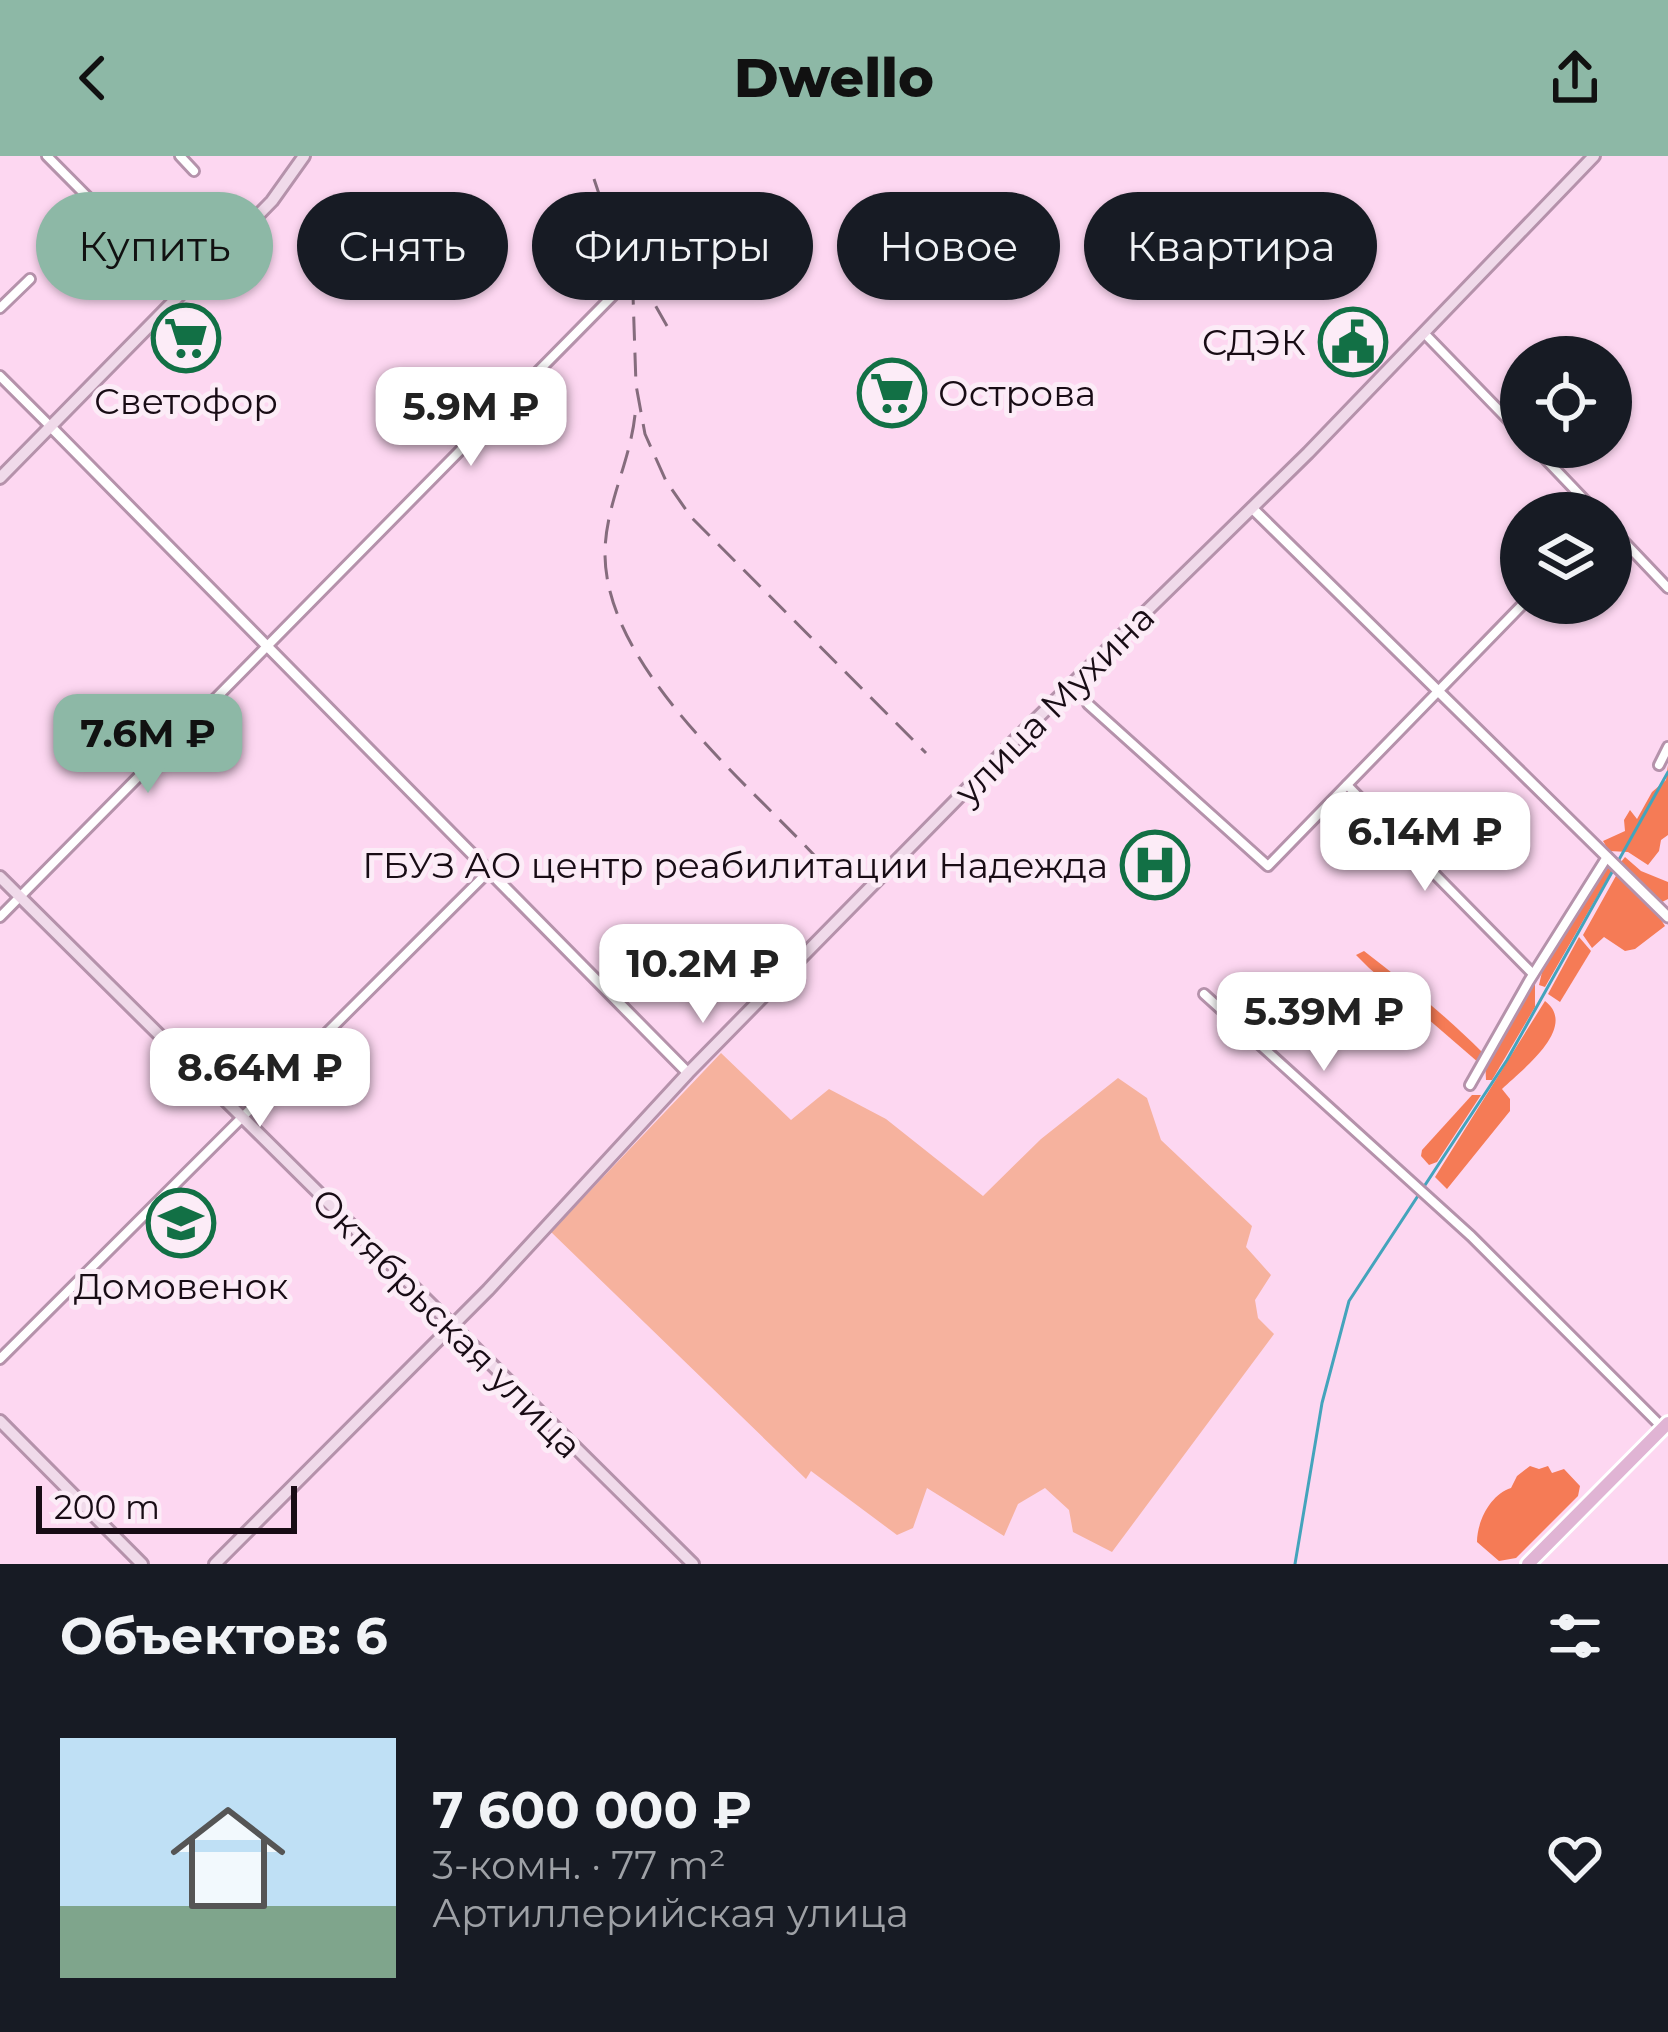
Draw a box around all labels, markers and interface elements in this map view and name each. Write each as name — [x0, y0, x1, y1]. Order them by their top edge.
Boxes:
icon: back — [60, 45, 126, 111]
text: Dwello — [734, 45, 934, 111]
icon: share — [1542, 45, 1608, 111]
chip: Купить — [36, 192, 273, 300]
chip: Снять — [297, 192, 508, 300]
chip: Фильтры — [532, 192, 813, 300]
chip: Новое — [837, 192, 1060, 300]
chip: Квартира — [1084, 192, 1377, 300]
supermarket icon: Светофор — [151, 303, 221, 373]
public building icon: СДЭК — [1318, 307, 1388, 377]
place label: СДЭК — [1202, 320, 1306, 364]
map controls — [1500, 336, 1632, 624]
button: locate — [1500, 336, 1632, 468]
supermarket icon: Острова — [857, 358, 927, 428]
pin: 5.9M ₽ — [373, 367, 569, 469]
place label: Острова — [938, 371, 1096, 415]
place label: Светофор — [94, 379, 278, 423]
text: 5.9M ₽ — [403, 382, 539, 430]
button: layers — [1500, 492, 1632, 624]
street label: улица Мухина — [944, 595, 1163, 814]
pin: 7.6M ₽ — [50, 694, 246, 796]
text: 7.6M ₽ — [80, 709, 216, 757]
pin: 6.14M ₽ — [1314, 792, 1536, 894]
text: 6.14M ₽ — [1347, 807, 1503, 855]
hospital icon: ГБУЗ АО центр реабилитации Надежда — [1120, 830, 1190, 900]
place label: ГБУЗ АО центр реабилитации Надежда — [362, 843, 1108, 887]
pin: 10.2M ₽ — [592, 924, 814, 1026]
text: 10.2M ₽ — [626, 939, 780, 987]
pin: 5.39M ₽ — [1213, 972, 1435, 1074]
text: 5.39M ₽ — [1244, 987, 1404, 1035]
pin: 8.64M ₽ — [149, 1028, 371, 1130]
text: 8.64M ₽ — [177, 1043, 343, 1091]
street label: Октябрьская улица — [303, 1179, 591, 1467]
school or university icon: Домовенок — [146, 1188, 216, 1258]
place label: Домовенок — [74, 1264, 288, 1308]
scale bar — [36, 1480, 297, 1533]
text: 200 m — [54, 1487, 160, 1527]
icon: filters — [1542, 1603, 1608, 1669]
text: Объектов: 6 — [60, 1605, 388, 1667]
text: 7 600 000 ₽ — [432, 1779, 752, 1841]
icon: home — [156, 1786, 300, 1930]
icon: heart — [1542, 1825, 1608, 1891]
text: 3-комн. · 77 m² — [432, 1841, 726, 1889]
text: Артиллерийская улица — [432, 1889, 909, 1937]

